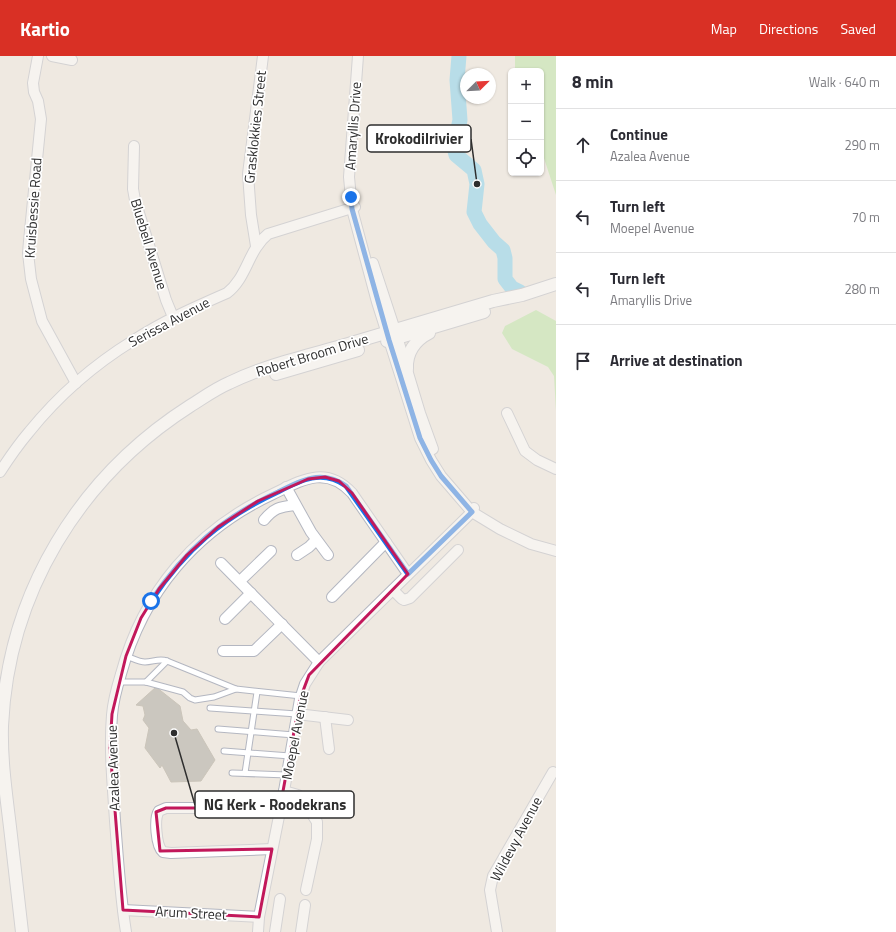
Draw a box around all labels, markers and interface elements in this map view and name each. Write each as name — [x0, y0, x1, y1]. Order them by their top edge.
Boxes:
text: Kartio — [20, 14, 70, 43]
text: Map — [711, 18, 737, 39]
text: Directions — [759, 18, 818, 39]
text: Saved — [840, 18, 876, 39]
north arrow — [460, 68, 496, 104]
map controls — [508, 68, 544, 176]
button: + — [508, 68, 544, 104]
street label: Grasklokkies Street — [238, 69, 271, 185]
text: 8 min — [572, 69, 613, 95]
text: Walk · 640 m — [809, 72, 880, 92]
street label: Amaryllis Drive — [339, 81, 366, 171]
button: − — [508, 104, 544, 140]
text: Continue — [610, 123, 668, 146]
callout: Krokodilrivier — [367, 125, 471, 152]
text: Krokodilrivier — [375, 127, 463, 150]
icon: ahead — [572, 134, 594, 156]
text: 290 m — [844, 135, 880, 155]
button: locate — [508, 140, 544, 176]
text: Azalea Avenue — [610, 146, 690, 166]
street label: Kruisbessie Road — [19, 157, 46, 259]
route end — [342, 188, 360, 206]
text: Turn left — [610, 195, 665, 218]
street label: Bluebell Avenue — [126, 196, 173, 292]
icon: left — [572, 206, 594, 228]
text: 70 m — [852, 207, 880, 227]
text: Moepel Avenue — [610, 218, 694, 238]
text: Turn left — [610, 267, 665, 290]
icon: left — [572, 278, 594, 300]
text: 280 m — [844, 279, 880, 299]
text: Amaryllis Drive — [610, 290, 692, 310]
street label: Serissa Avenue — [124, 291, 213, 352]
street label: Robert Broom Drive — [253, 327, 371, 382]
text: Arrive at destination — [610, 349, 743, 372]
icon: arrive — [572, 350, 594, 372]
route start — [142, 592, 160, 610]
street label: Moepel Avenue — [276, 688, 313, 781]
street label: Azalea Avenue — [101, 725, 124, 811]
callout: NG Kerk - Roodekrans — [195, 791, 354, 818]
text: NG Kerk - Roodekrans — [204, 793, 346, 816]
street label: Wildevy Avenue — [484, 793, 547, 885]
street label: Arum Street — [155, 900, 227, 925]

